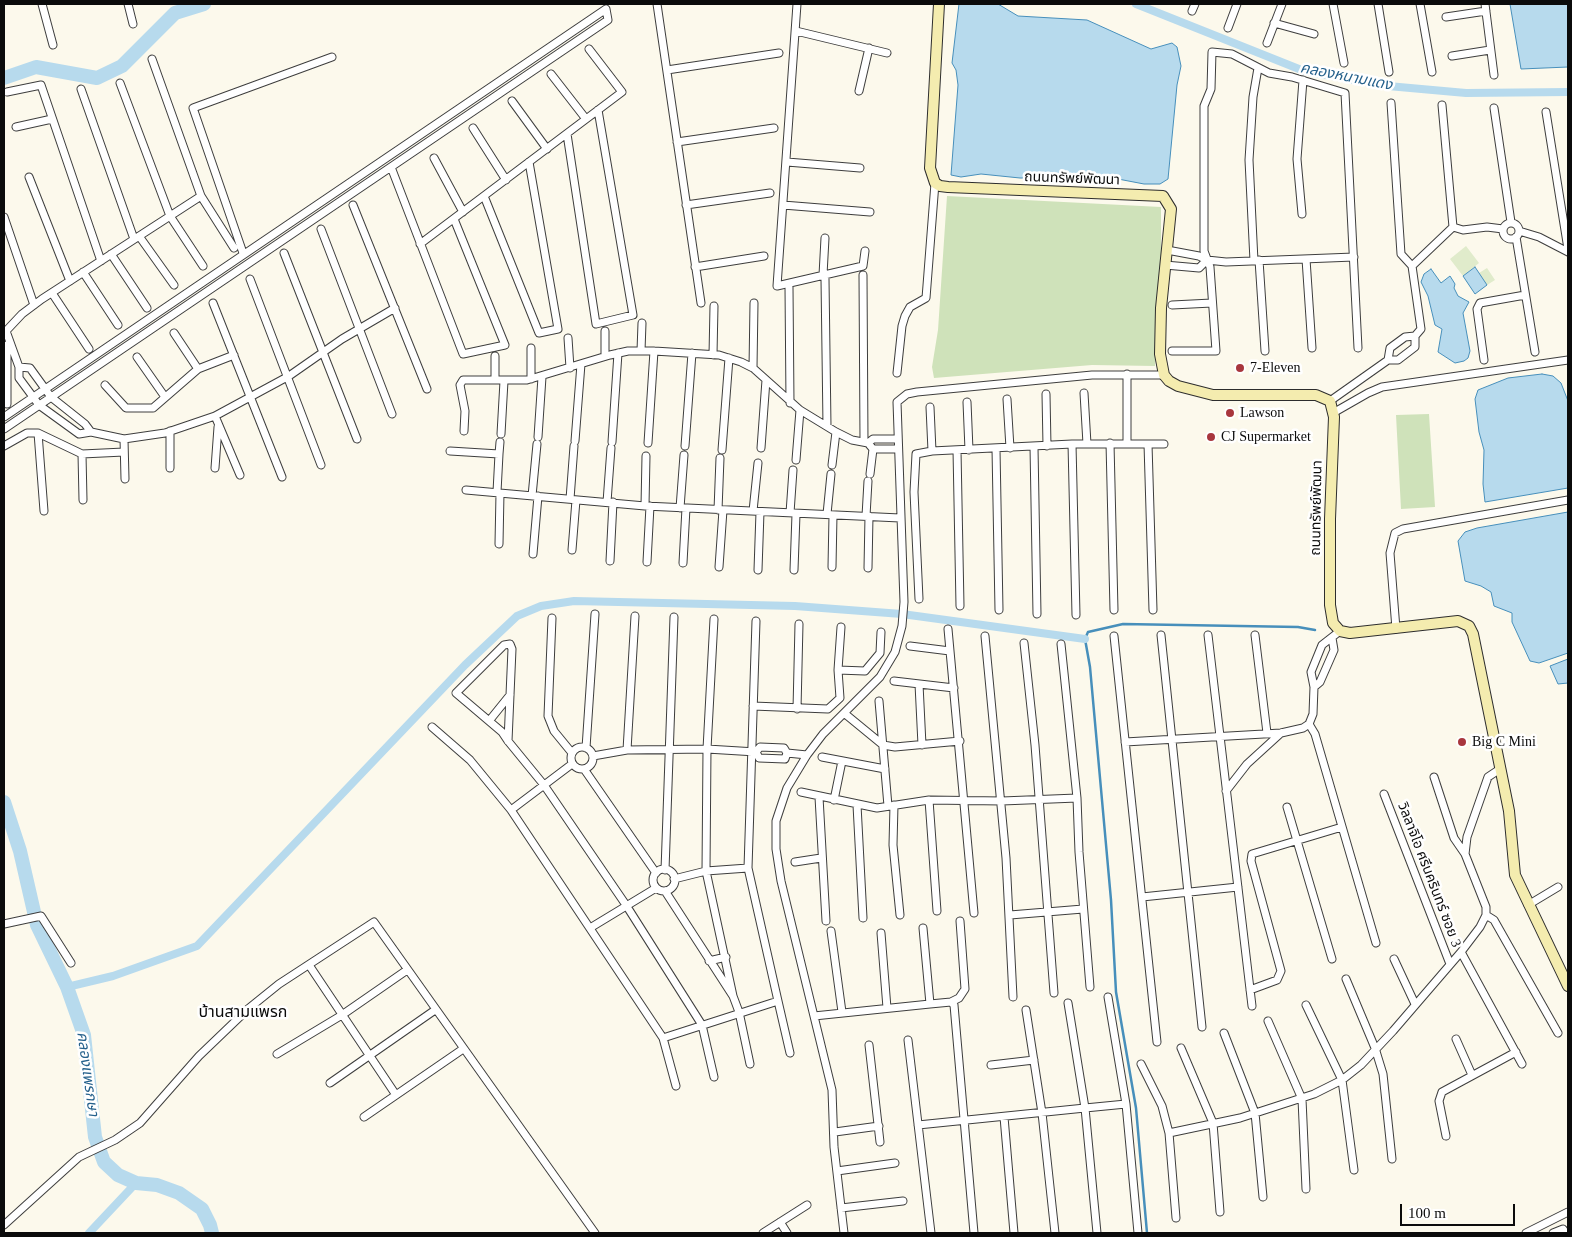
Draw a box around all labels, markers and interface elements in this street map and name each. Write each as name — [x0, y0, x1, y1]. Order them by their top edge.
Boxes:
water label: คลองหนามแดง — [1298, 59, 1394, 95]
street label: ถนนทรัพย์พัฒนา — [1024, 169, 1120, 189]
place label: 7-Eleven — [1250, 360, 1301, 376]
marker: 7-Eleven — [1234, 362, 1246, 374]
place label: Lawson — [1240, 405, 1284, 421]
marker: Lawson — [1224, 407, 1236, 419]
place label: CJ Supermarket — [1221, 429, 1311, 445]
marker: CJ Supermarket — [1205, 431, 1217, 443]
street label: ถนนทรัพย์พัฒนา — [1308, 460, 1326, 556]
place label: Big C Mini — [1472, 734, 1536, 750]
marker: Big C Mini — [1456, 736, 1468, 748]
street label: วิลลาจิโอ ศรีนครินทร์ ซอย 3 — [1394, 800, 1464, 950]
district label: บ้านสามแพรก — [199, 1003, 287, 1023]
water label: คลองแพรกษา — [72, 1031, 102, 1117]
scale bar — [1402, 1194, 1517, 1226]
text: 100 m — [1408, 1205, 1446, 1221]

